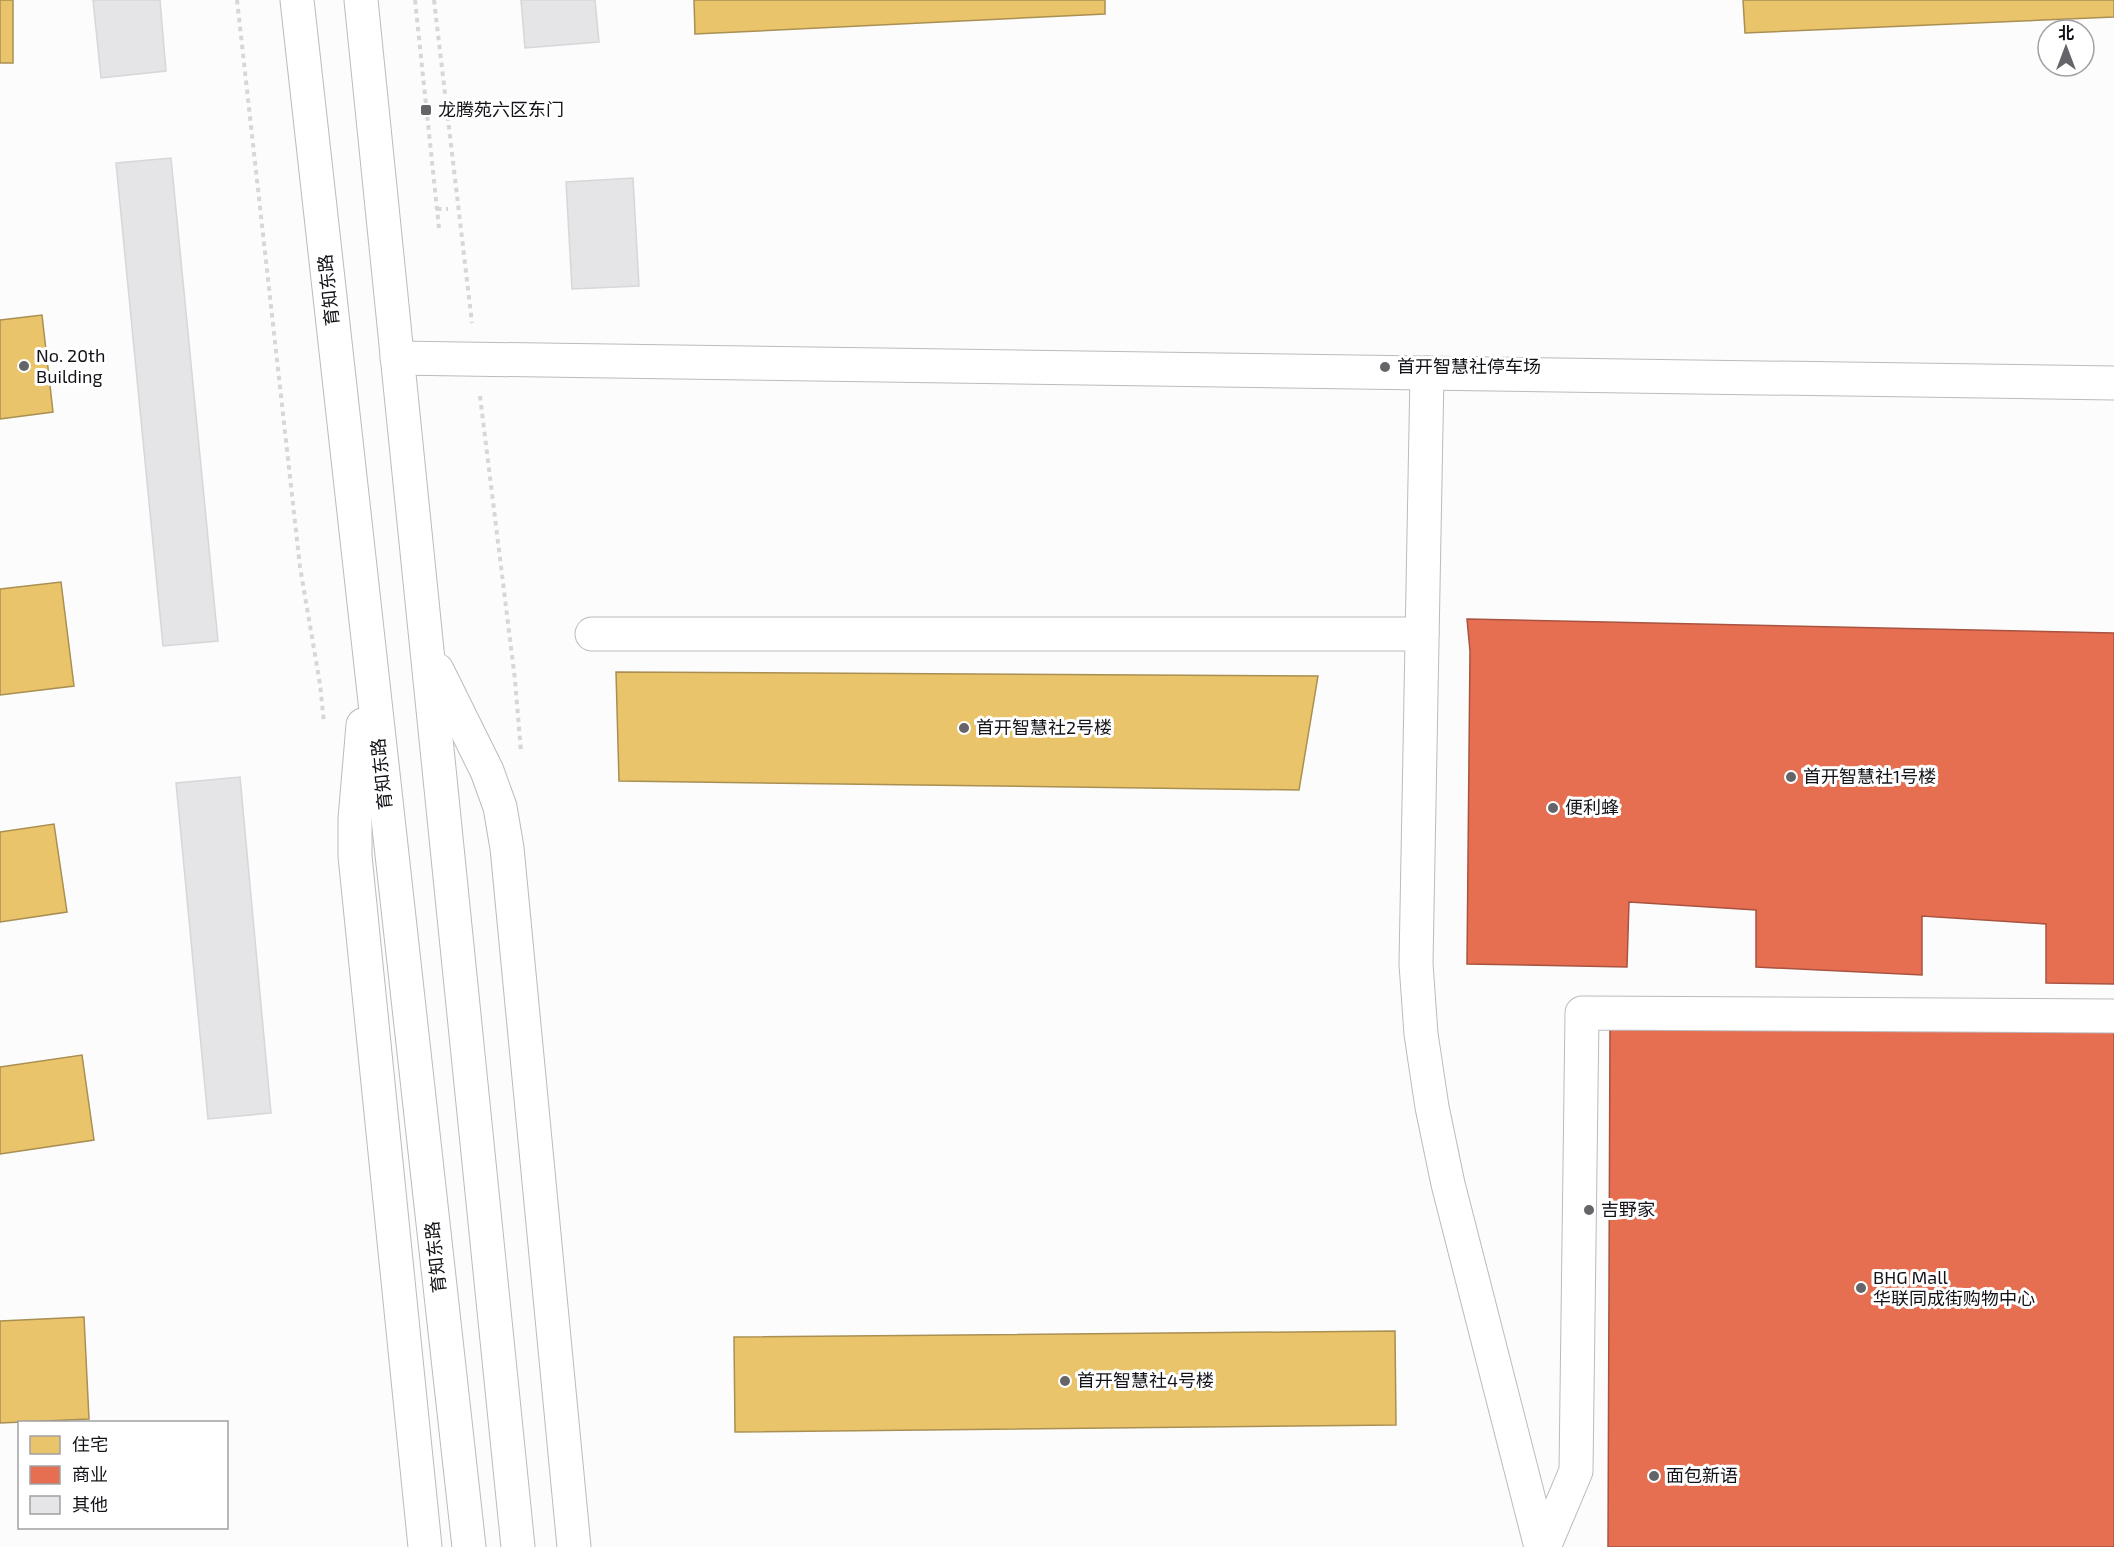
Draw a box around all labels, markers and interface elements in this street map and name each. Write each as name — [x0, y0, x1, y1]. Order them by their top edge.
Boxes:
north arrow — [2036, 18, 2096, 78]
text: 北 — [2058, 23, 2074, 42]
place label: 龙腾苑六区东门 — [438, 98, 564, 120]
marker: 龙腾苑六区东门 — [419, 103, 433, 117]
street label: 育知东路 — [313, 253, 343, 327]
place label: No. 20th Building — [36, 344, 105, 387]
place label: 首开智慧社停车场 — [1397, 355, 1541, 377]
marker: No. 20th Building — [17, 359, 31, 373]
marker: 首开智慧社停车场 — [1378, 360, 1392, 374]
place label: 首开智慧社2号楼 — [976, 716, 1112, 738]
marker: 首开智慧社2号楼 — [957, 721, 971, 735]
street label: 育知东路 — [366, 737, 396, 811]
place label: 首开智慧社1号楼 — [1803, 765, 1936, 787]
marker: 首开智慧社1号楼 — [1784, 770, 1798, 784]
place label: 便利蜂 — [1565, 796, 1619, 818]
marker: 便利蜂 — [1546, 801, 1560, 815]
place label: 吉野家 — [1601, 1198, 1655, 1220]
marker: 吉野家 — [1582, 1203, 1596, 1217]
street label: 育知东路 — [420, 1220, 450, 1294]
place label: BHG Mall 华联同成街购物中心 — [1873, 1266, 2035, 1309]
marker: BHG Mall 华联同成街购物中心 — [1854, 1281, 1868, 1295]
place label: 首开智慧社4号楼 — [1077, 1369, 1214, 1391]
marker: 首开智慧社4号楼 — [1058, 1374, 1072, 1388]
legend — [18, 1421, 228, 1529]
text: 住宅 — [72, 1433, 108, 1455]
text: 商业 — [72, 1463, 108, 1485]
place label: 面包新语 — [1666, 1464, 1738, 1486]
marker: 面包新语 — [1647, 1469, 1661, 1483]
text: 其他 — [72, 1493, 108, 1515]

